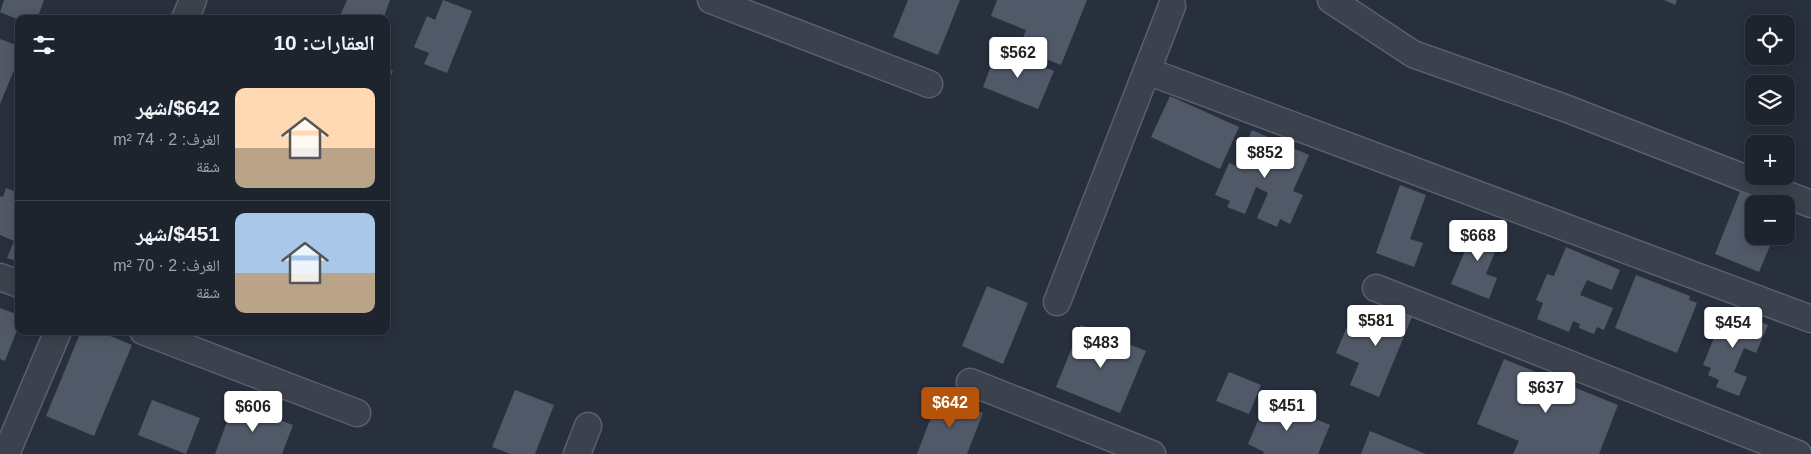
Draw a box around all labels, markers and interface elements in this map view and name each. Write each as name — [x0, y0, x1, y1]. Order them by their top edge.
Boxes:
map controls — [1745, 15, 1795, 245]
button: locate — [1745, 15, 1795, 65]
icon: filters — [30, 31, 58, 59]
text: العقارات: 10 — [273, 31, 375, 54]
pin: $562 — [988, 36, 1048, 79]
text: $562 — [1000, 44, 1036, 61]
button: layers — [1745, 75, 1795, 125]
text: $642/شهر — [136, 96, 220, 119]
icon: home — [275, 108, 335, 168]
text: الغرف: 2 · 74 m² — [113, 131, 220, 148]
button: + — [1745, 135, 1795, 185]
pin: $852 — [1235, 136, 1295, 179]
text: $852 — [1247, 144, 1283, 161]
text: شقة — [196, 158, 220, 175]
button: − — [1745, 195, 1795, 245]
pin: $668 — [1448, 220, 1508, 262]
text: $451/شهر — [136, 222, 220, 245]
text: $668 — [1460, 227, 1496, 244]
icon: home — [275, 233, 335, 293]
text: الغرف: 2 · 70 m² — [113, 257, 220, 274]
text: شقة — [196, 284, 220, 301]
pin: $581 — [1346, 304, 1406, 347]
pin: $454 — [1703, 306, 1763, 349]
text: $581 — [1358, 312, 1394, 329]
text: $454 — [1715, 314, 1751, 331]
pin: $483 — [1071, 326, 1131, 369]
text: $483 — [1083, 334, 1119, 351]
pin: $637 — [1516, 372, 1576, 414]
text: $637 — [1528, 379, 1564, 396]
pin: $642 — [920, 386, 980, 429]
pin: $606 — [223, 390, 283, 433]
pin: $451 — [1257, 390, 1317, 432]
text: $642 — [932, 394, 968, 411]
text: $451 — [1269, 397, 1305, 414]
text: $606 — [235, 398, 271, 415]

